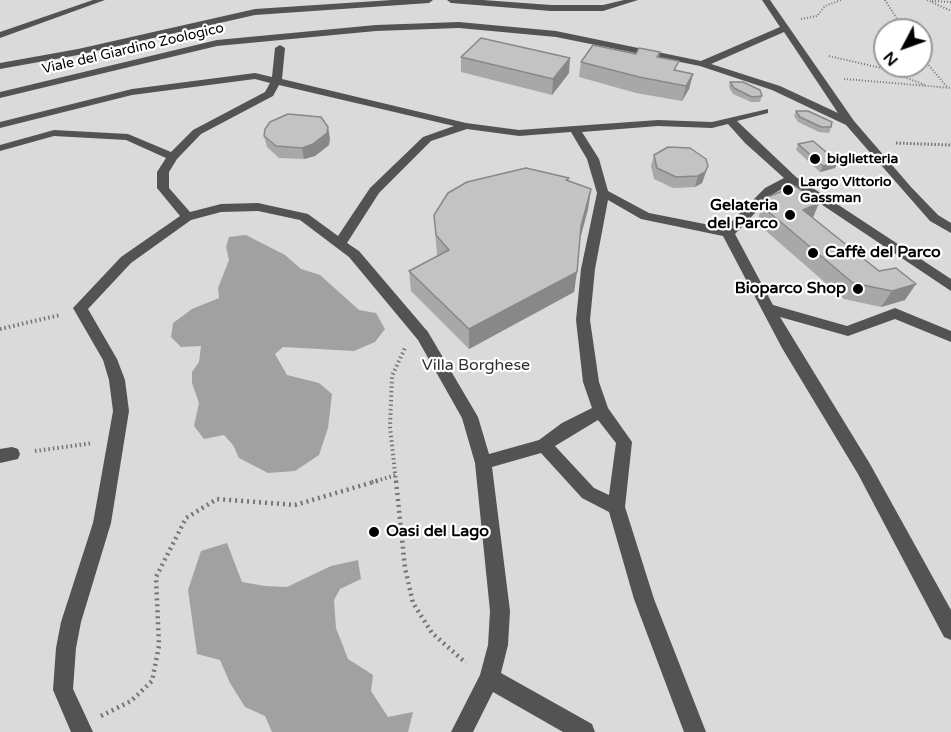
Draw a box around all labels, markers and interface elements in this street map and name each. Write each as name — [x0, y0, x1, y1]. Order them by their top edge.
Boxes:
north arrow — [873, 18, 933, 78]
street label: Viale del Giardino Zoologico — [40, 20, 226, 78]
text: N — [879, 47, 903, 70]
place label: biglietteria — [827, 151, 898, 167]
marker: biglietteria — [808, 152, 822, 166]
place label: Largo Vittorio Gassman — [800, 174, 892, 206]
marker: Largo Vittorio Gassman — [781, 183, 795, 197]
place label: Gelateria del Parco — [707, 196, 778, 234]
marker: Gelateria del Parco — [783, 208, 797, 222]
place label: Caffè del Parco — [825, 243, 941, 263]
marker: Caffè del Parco — [806, 246, 820, 260]
place label: Bioparco Shop — [735, 279, 846, 299]
marker: Bioparco Shop — [851, 282, 865, 296]
park label: Villa Borghese — [422, 356, 530, 376]
place label: Oasi del Lago — [386, 522, 489, 542]
marker: Oasi del Lago — [367, 525, 381, 539]

